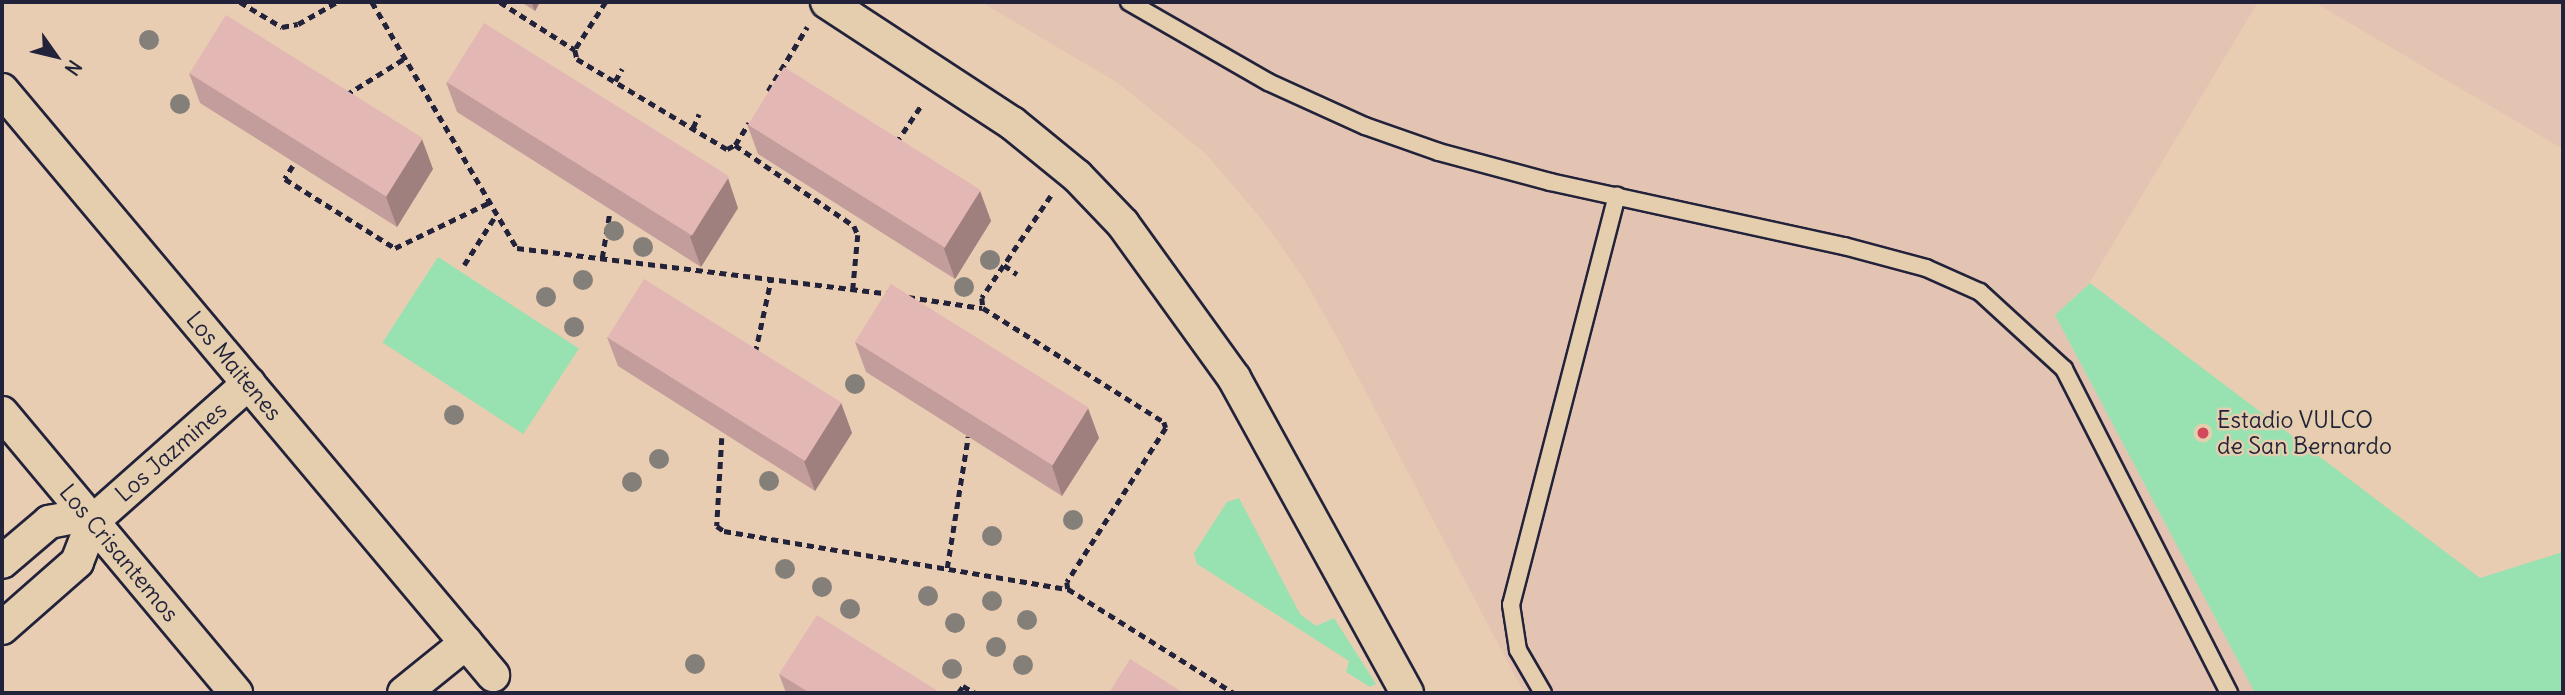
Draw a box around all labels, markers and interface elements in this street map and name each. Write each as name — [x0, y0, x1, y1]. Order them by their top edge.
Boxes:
north arrow — [21, 21, 91, 91]
text: N — [60, 56, 87, 80]
street label: Los Maitenes — [180, 306, 288, 426]
street label: Los Jazmines — [110, 396, 232, 508]
place label: Estadio VULCO de San Bernardo — [2217, 406, 2392, 460]
marker: Estadio VULCO de San Bernardo — [2195, 425, 2211, 441]
street label: Los Crisantemos — [54, 479, 184, 627]

